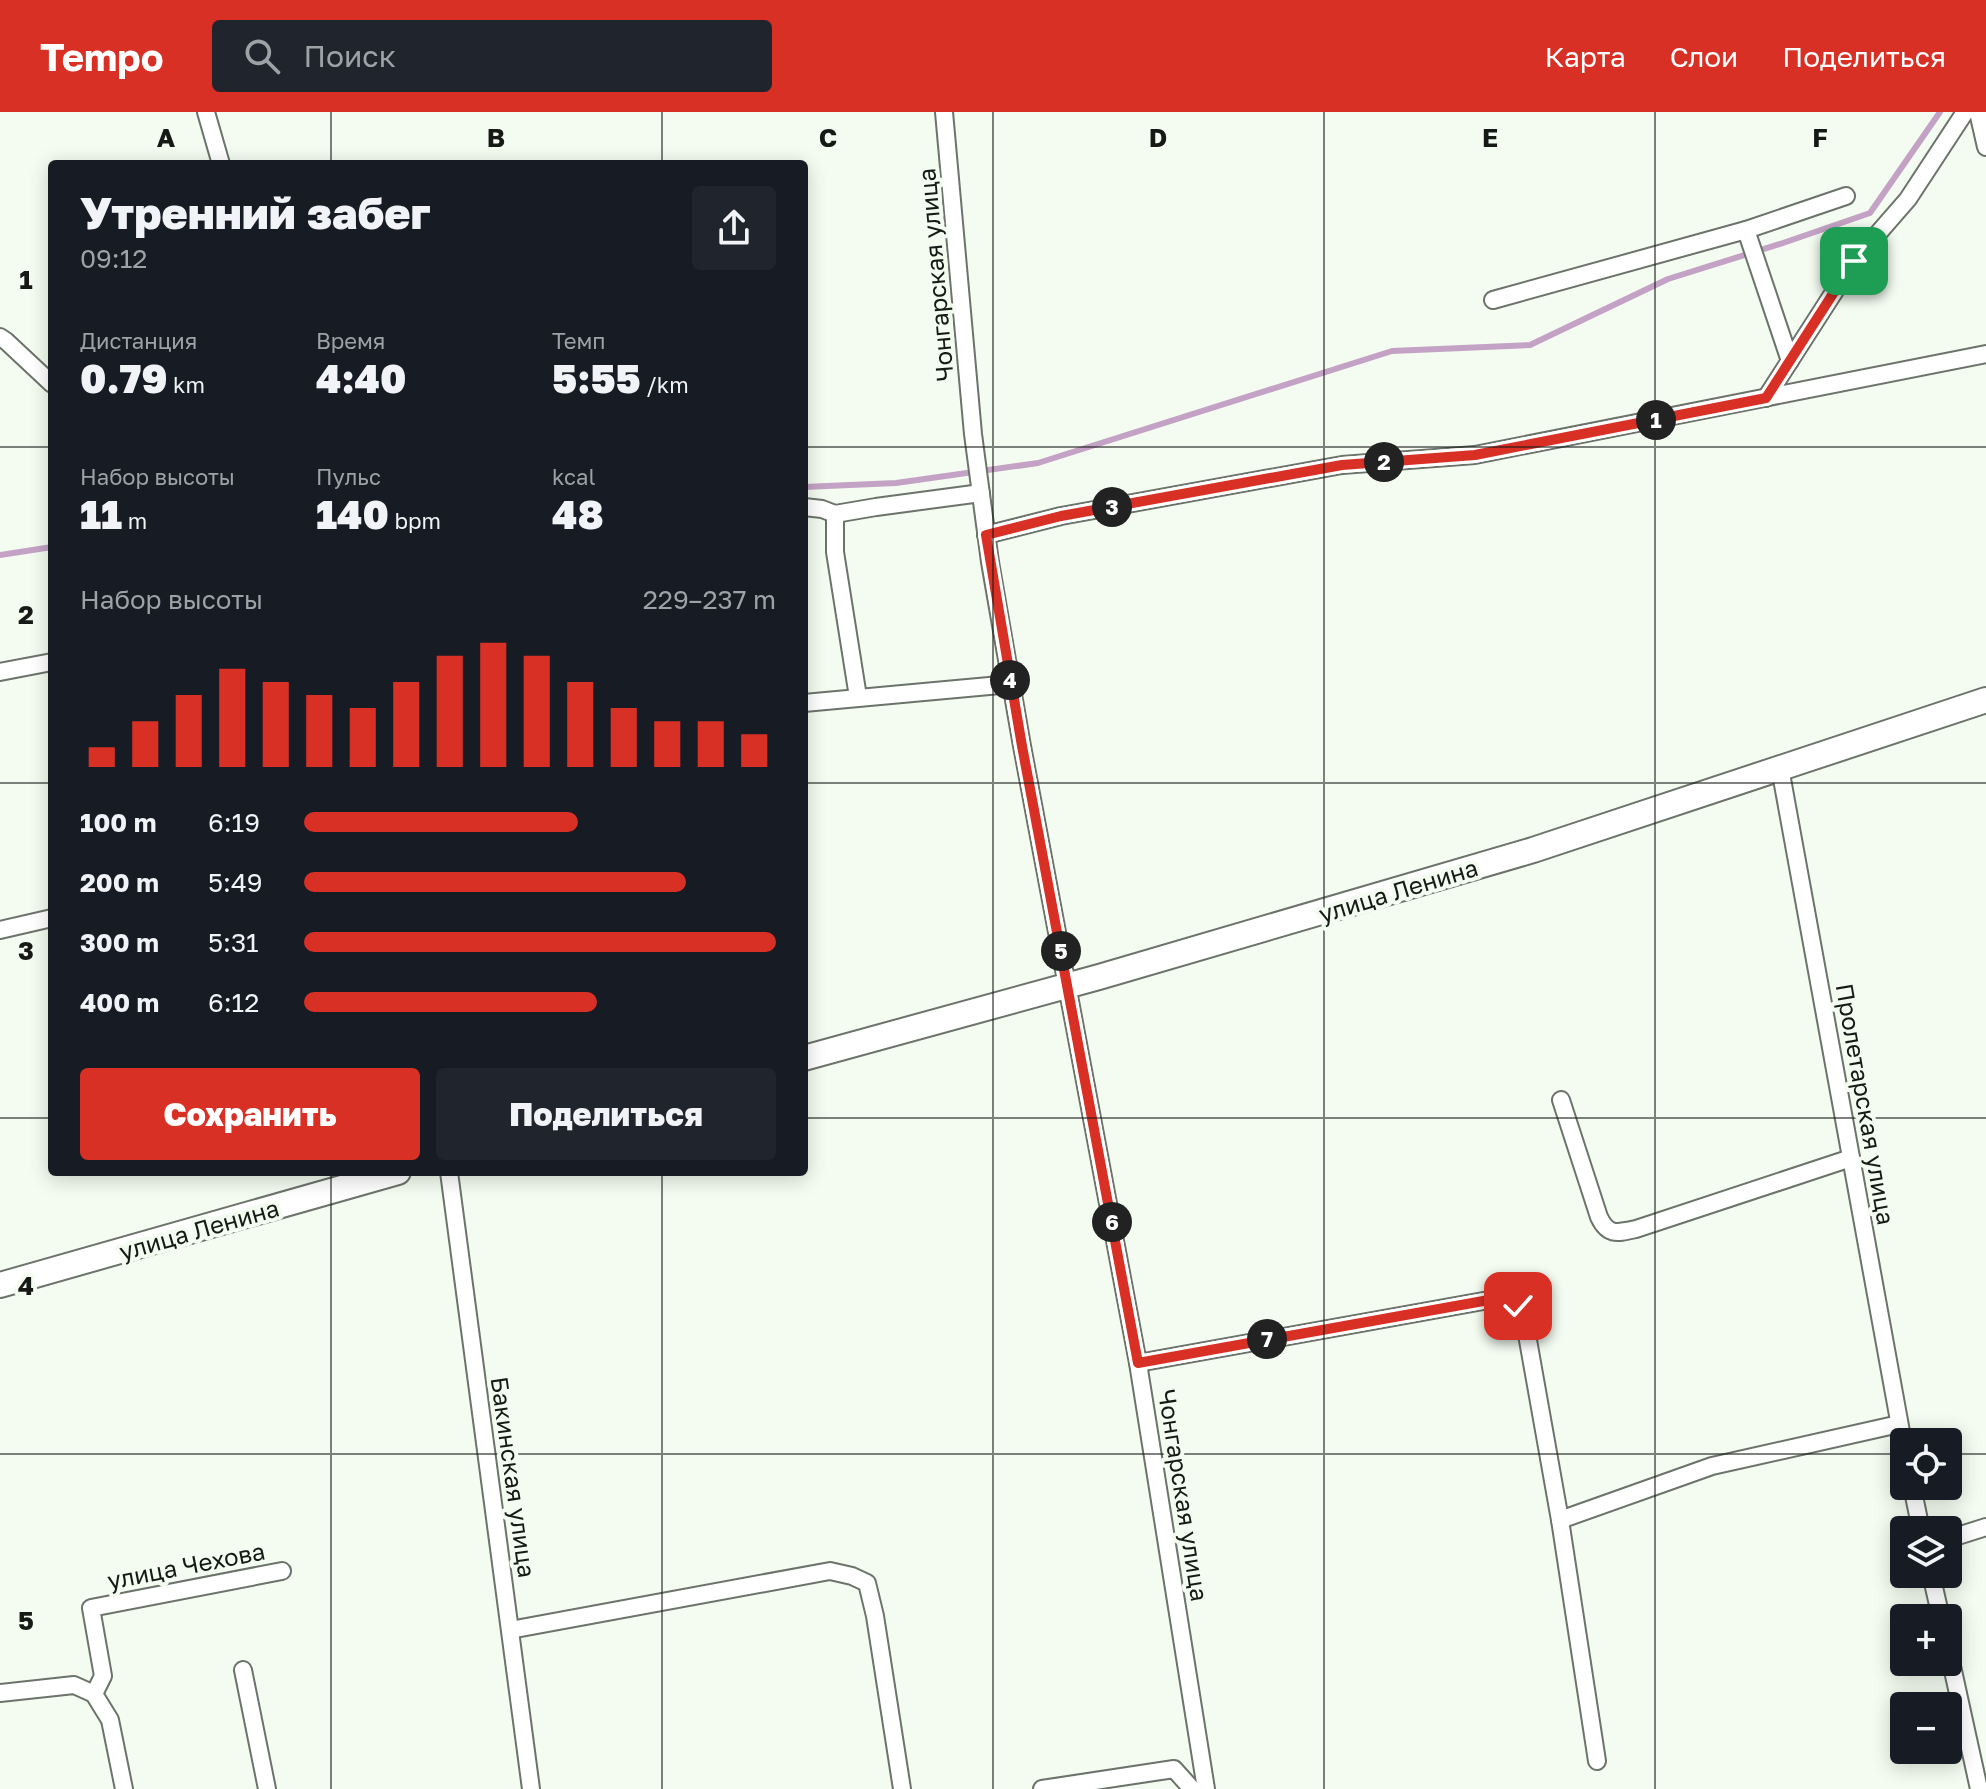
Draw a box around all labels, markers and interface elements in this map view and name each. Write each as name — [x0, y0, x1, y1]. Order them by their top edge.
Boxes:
search box — [212, 20, 772, 92]
text: Tempo — [40, 34, 164, 79]
icon: search — [240, 34, 284, 78]
text: Поиск — [304, 38, 396, 74]
text: Карта — [1545, 40, 1626, 73]
text: Слои — [1670, 40, 1738, 73]
text: Поделиться — [1782, 40, 1946, 73]
text: A — [157, 122, 176, 153]
text: B — [487, 122, 505, 153]
text: C — [819, 122, 837, 153]
text: D — [1149, 122, 1167, 153]
text: E — [1482, 122, 1498, 153]
text: F — [1812, 122, 1828, 153]
street label: Чонгарская улица — [911, 167, 959, 383]
text: Утренний забег — [80, 186, 431, 239]
button: share — [692, 186, 776, 270]
pin — [1820, 227, 1888, 295]
icon: arrive — [1832, 239, 1876, 283]
text: 09:12 — [80, 243, 147, 274]
text: 1 — [19, 264, 33, 295]
text: Дистанция — [80, 327, 197, 354]
text: Время — [316, 327, 385, 354]
text: Темп — [552, 327, 605, 354]
text: 0.79 — [80, 354, 167, 402]
text: 4:40 — [316, 354, 406, 402]
text: 5:55 — [552, 354, 641, 402]
text: km — [167, 371, 205, 398]
text: /km — [641, 371, 689, 398]
pin: 1 — [1636, 400, 1676, 440]
text: 1 — [1650, 406, 1662, 433]
pin: 2 — [1364, 442, 1404, 482]
text: 2 — [1377, 448, 1391, 475]
text: Набор высоты — [80, 463, 235, 490]
text: Пульс — [316, 463, 381, 490]
text: kcal — [552, 463, 595, 490]
pin: 3 — [1092, 487, 1132, 527]
text: 11 — [80, 490, 122, 538]
text: 140 — [316, 490, 389, 538]
text: 48 — [552, 490, 604, 538]
text: 3 — [1105, 493, 1119, 520]
text: m — [122, 507, 147, 534]
text: bpm — [389, 507, 441, 534]
text: Набор высоты — [80, 584, 263, 615]
text: 229–237 m — [643, 584, 776, 615]
text: 2 — [18, 599, 34, 630]
pin: 4 — [990, 660, 1030, 700]
text: 4 — [1003, 666, 1017, 693]
text: 100 m — [80, 807, 156, 838]
text: 6:19 — [208, 807, 260, 838]
street label: улица Ленина — [1315, 852, 1481, 928]
text: 200 m — [80, 867, 159, 898]
text: 5:49 — [208, 867, 262, 898]
text: 300 m — [80, 927, 159, 958]
text: 5:31 — [208, 927, 259, 958]
pin: 5 — [1041, 931, 1081, 971]
text: 3 — [18, 935, 34, 966]
text: 5 — [1054, 937, 1068, 964]
street label: Пролетарская улица — [1830, 981, 1902, 1227]
text: 400 m — [80, 987, 159, 1018]
text: 6:12 — [208, 987, 259, 1018]
button: Сохранить — [80, 1068, 420, 1160]
button: Поделиться — [436, 1068, 776, 1160]
street label: улица Ленина — [116, 1192, 282, 1266]
pin: 6 — [1092, 1202, 1132, 1242]
text: 6 — [1105, 1208, 1119, 1235]
text: 4 — [18, 1270, 34, 1301]
pin — [1484, 1272, 1552, 1340]
icon: check — [1496, 1284, 1540, 1328]
pin: 7 — [1247, 1319, 1287, 1359]
text: 7 — [1261, 1325, 1273, 1352]
street label: Бакинская улица — [486, 1375, 542, 1579]
street label: Чонгарская улица — [1153, 1387, 1215, 1603]
map controls — [1890, 1428, 1962, 1764]
button: locate — [1890, 1428, 1962, 1500]
button: layers — [1890, 1516, 1962, 1588]
street label: улица Чехова — [105, 1535, 267, 1595]
button: + — [1890, 1604, 1962, 1676]
text: 5 — [18, 1605, 34, 1636]
button: − — [1890, 1692, 1962, 1764]

